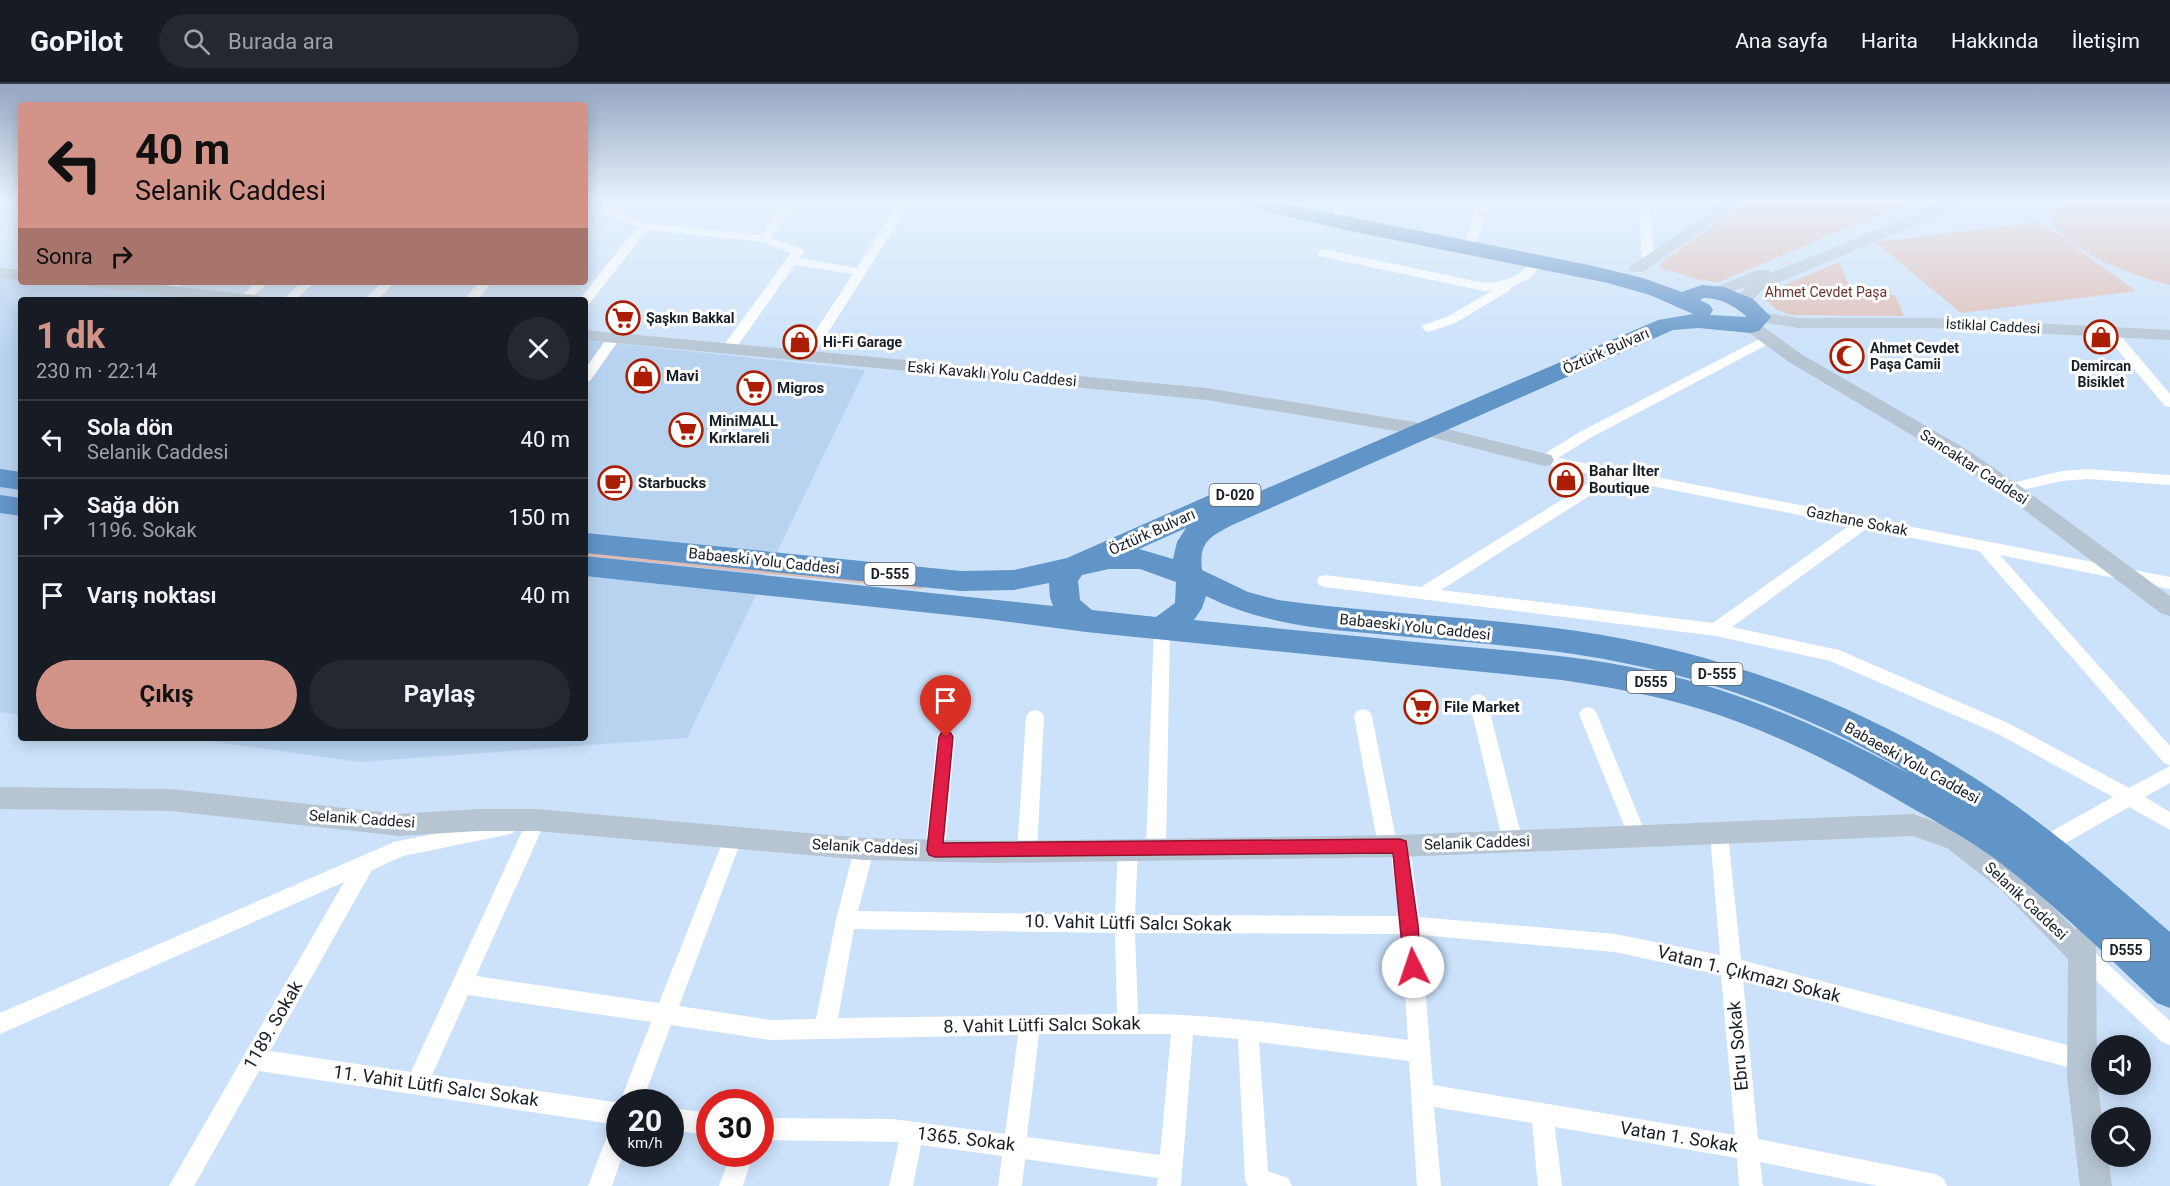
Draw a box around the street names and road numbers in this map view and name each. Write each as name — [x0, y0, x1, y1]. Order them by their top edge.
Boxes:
street label: İstiklal Caddesi — [1945, 316, 2041, 336]
street label: Öztürk Bulvarı — [1560, 324, 1652, 378]
street label: Eski Kavaklı Yolu Caddesi — [907, 358, 1077, 390]
street label: Sancaktar Caddesi — [1917, 425, 2031, 509]
road number: D-020 — [1210, 484, 1260, 506]
street label: Gazhane Sokak — [1805, 502, 1910, 540]
street label: Öztürk Bulvarı — [1106, 505, 1198, 559]
street label: Babaeski Yolu Caddesi — [688, 544, 840, 578]
road number: D-555 — [864, 563, 916, 585]
street label: Babaeski Yolu Caddesi — [1339, 610, 1491, 644]
road number: D-555 — [1692, 663, 1742, 685]
road number: D555 — [1627, 671, 1675, 693]
street label: Babaeski Yolu Caddesi — [1841, 718, 1983, 808]
street label: Selanik Caddesi — [308, 806, 416, 832]
street label: Selanik Caddesi — [1424, 832, 1530, 854]
street label: Selanik Caddesi — [812, 835, 918, 859]
street label: Selanik Caddesi — [1981, 858, 2071, 944]
street label: 10. Vahit Lütfi Salcı Sokak — [1024, 910, 1233, 935]
road number: D555 — [2102, 939, 2150, 961]
street label: Vatan 1. Çıkmazı Sokak — [1655, 941, 1844, 1007]
street label: 1189. Sokak — [239, 976, 307, 1073]
street label: Ebru Sokak — [1723, 1000, 1752, 1092]
street label: 8. Vahit Lütfi Salcı Sokak — [943, 1012, 1142, 1037]
street label: 11. Vahit Lütfi Salcı Sokak — [332, 1061, 541, 1110]
street label: Vatan 1. Sokak — [1619, 1117, 1740, 1156]
street label: 1365. Sokak — [916, 1122, 1017, 1155]

